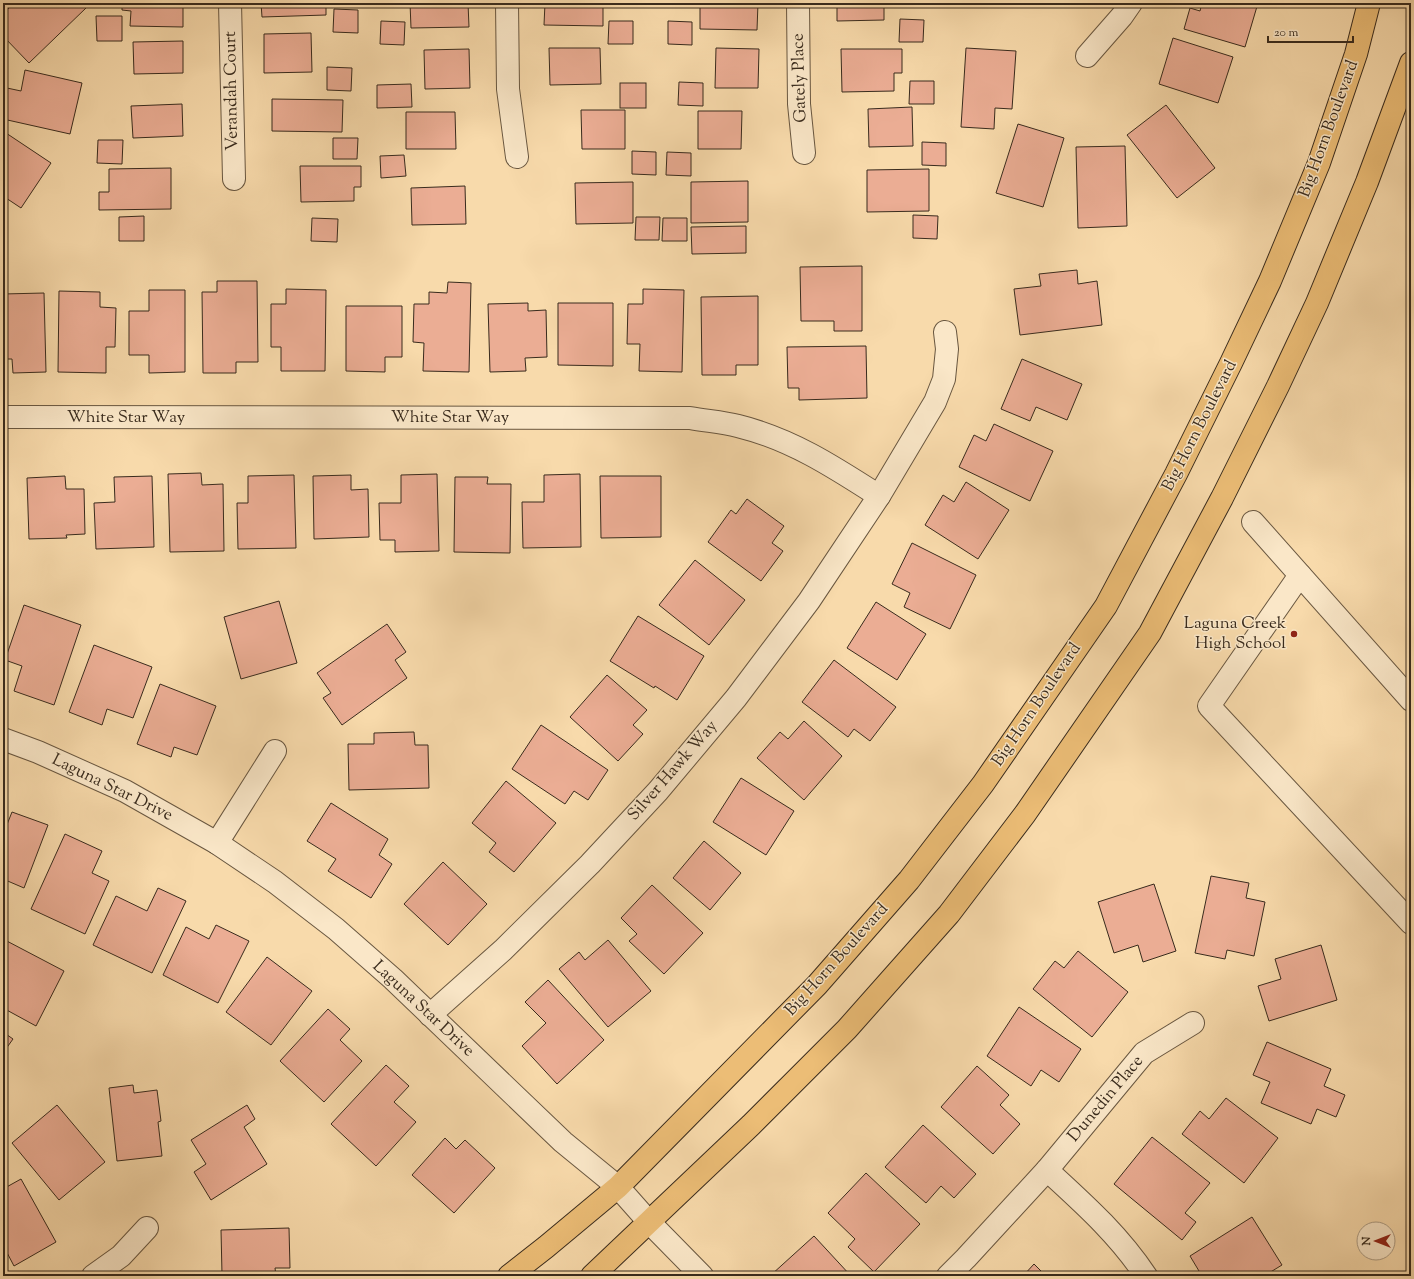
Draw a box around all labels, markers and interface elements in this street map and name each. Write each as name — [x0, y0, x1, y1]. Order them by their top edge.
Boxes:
scale bar — [1268, 18, 1353, 44]
text: 20 m — [1274, 24, 1299, 42]
street label: Verandah Court — [219, 31, 245, 151]
street label: Gately Place — [786, 33, 814, 123]
street label: Big Horn Boulevard — [1293, 57, 1365, 201]
street label: Big Horn Boulevard — [1156, 356, 1244, 496]
street label: White Star Way — [67, 406, 186, 430]
street label: White Star Way — [391, 406, 510, 430]
place label: Laguna Creek High School — [1184, 612, 1286, 656]
marker: Laguna Creek High School — [1289, 629, 1299, 639]
street label: Big Horn Boulevard — [987, 638, 1088, 772]
street label: Silver Hawk Way — [622, 715, 724, 827]
street label: Laguna Star Drive — [47, 748, 177, 828]
street label: Big Horn Boulevard — [780, 898, 895, 1022]
street label: Laguna Star Drive — [367, 955, 479, 1063]
street label: Dunedin Place — [1063, 1050, 1150, 1148]
north arrow — [1356, 1221, 1396, 1261]
text: N — [1359, 1236, 1375, 1246]

